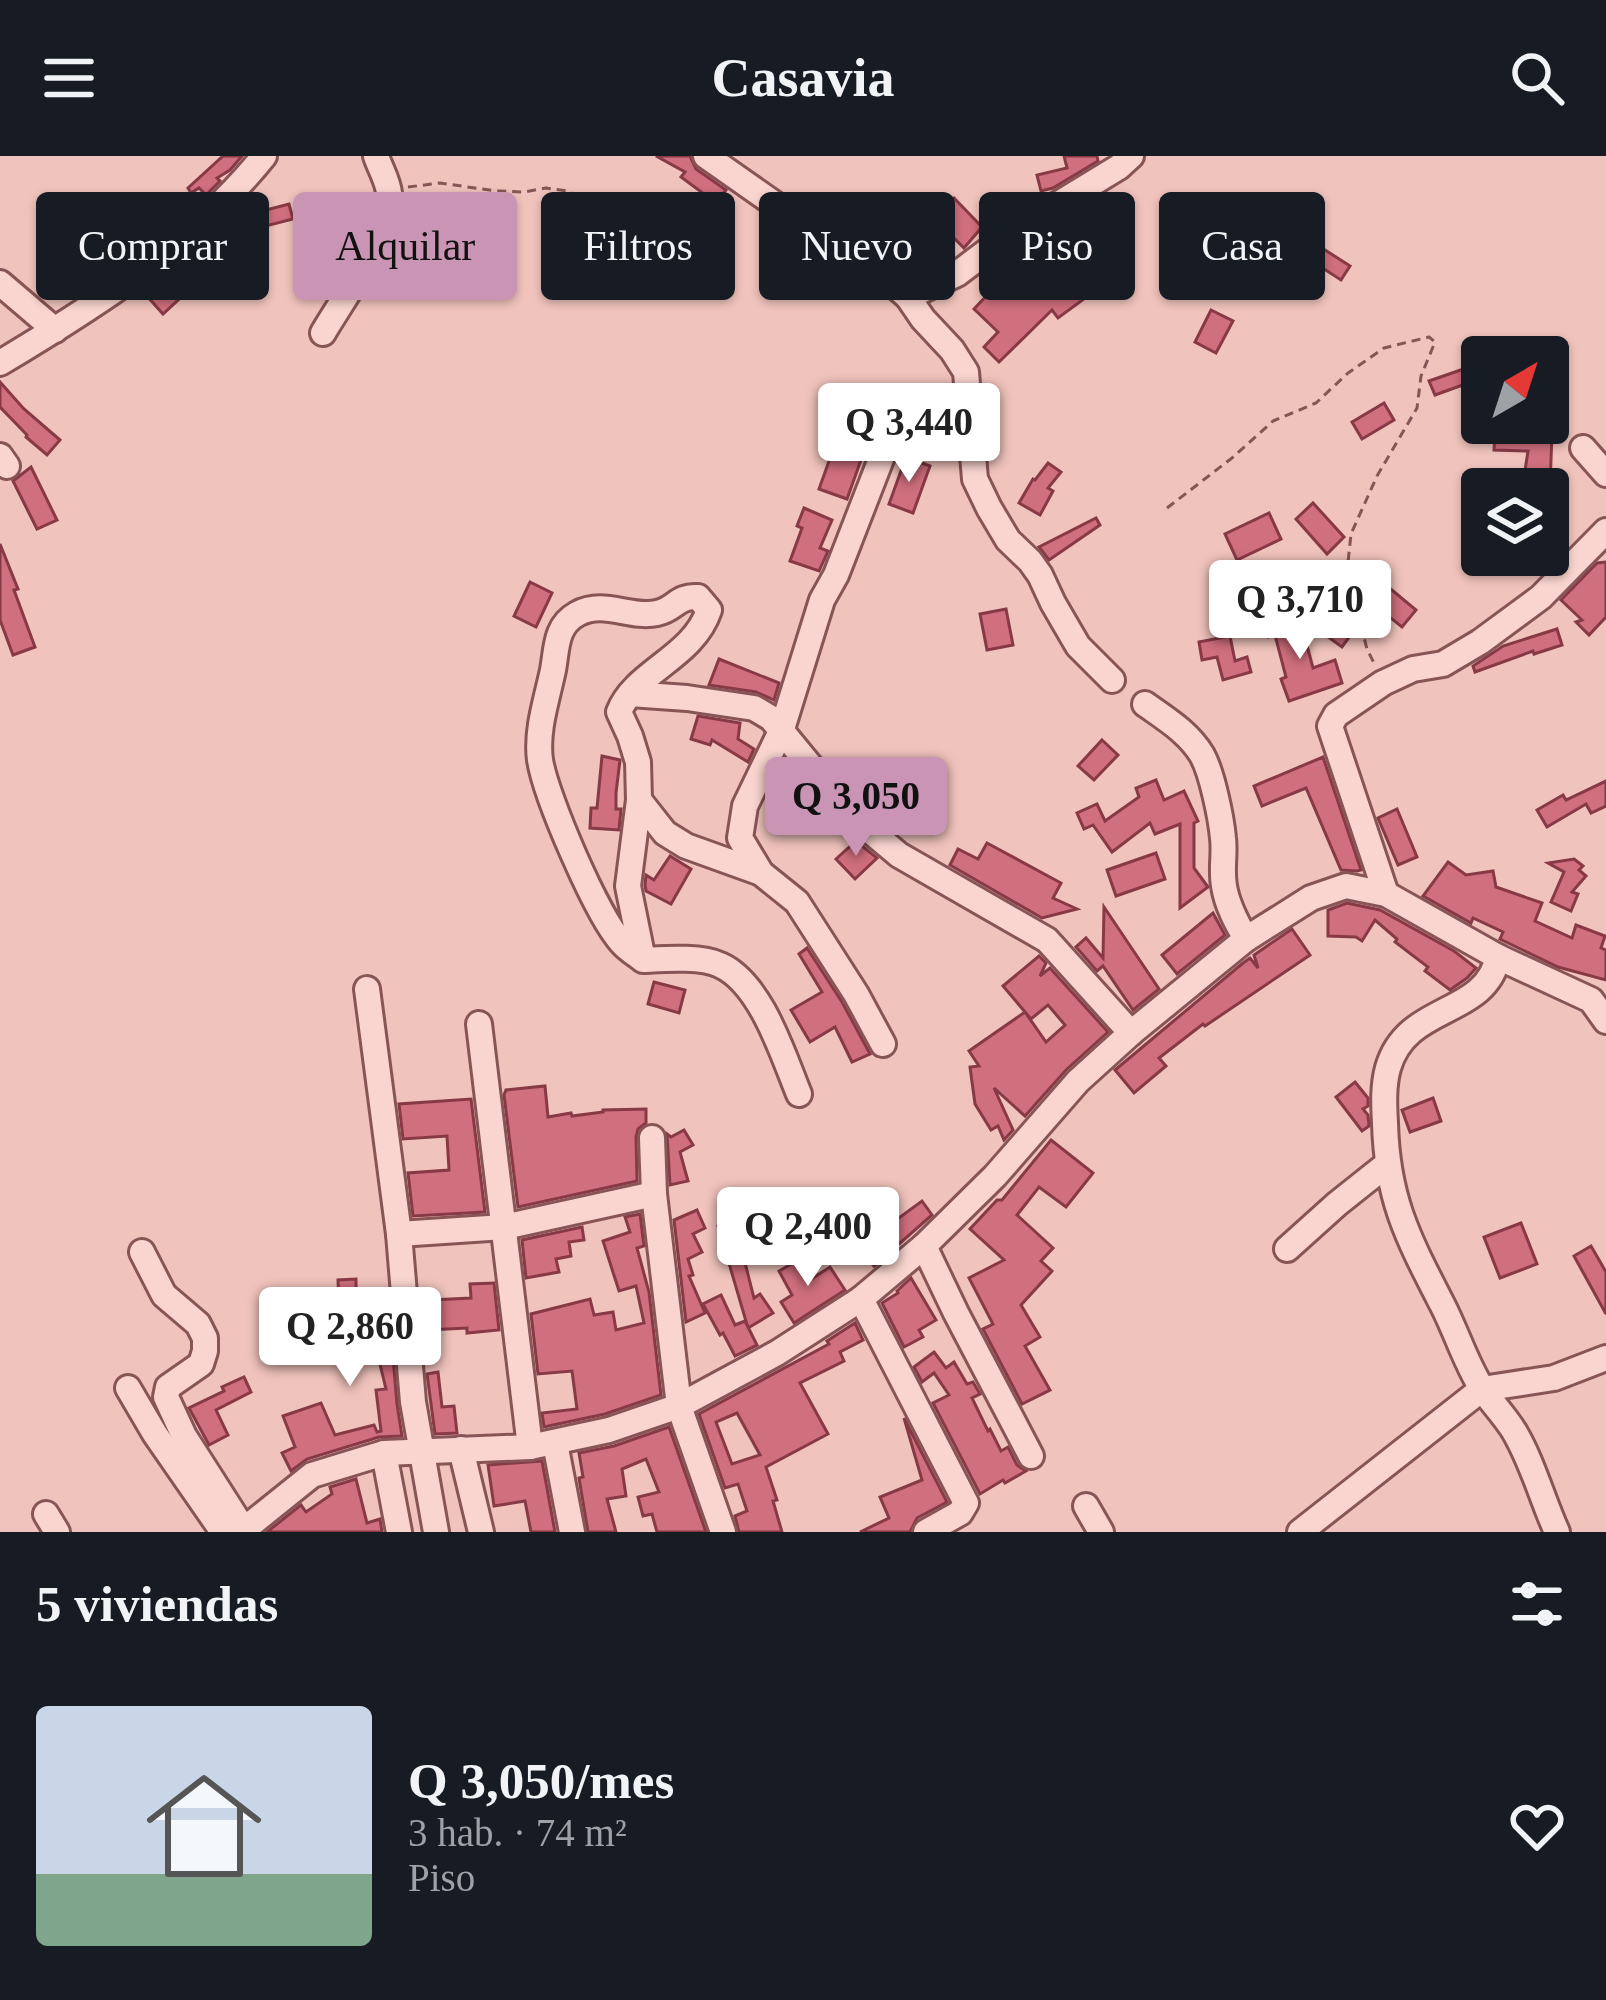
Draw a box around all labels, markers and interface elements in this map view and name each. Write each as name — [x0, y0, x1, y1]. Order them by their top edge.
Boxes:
icon: menu — [36, 45, 102, 111]
icon: search — [1504, 45, 1570, 111]
text: Casavia — [711, 48, 895, 108]
chip: Comprar — [36, 192, 269, 300]
chip: Alquilar — [293, 192, 517, 300]
chip: Filtros — [541, 192, 735, 300]
chip: Nuevo — [759, 192, 955, 300]
chip: Piso — [979, 192, 1135, 300]
chip: Casa — [1159, 192, 1325, 300]
north arrow — [1461, 336, 1569, 444]
map controls — [1461, 336, 1569, 576]
pin: Q 3,440 — [798, 383, 1020, 485]
text: Q 3,440 — [845, 400, 973, 443]
button: layers — [1461, 468, 1569, 576]
pin: Q 3,710 — [1189, 560, 1411, 662]
text: Q 3,710 — [1236, 577, 1364, 620]
pin: Q 3,050 — [745, 757, 967, 859]
text: Q 3,050 — [792, 774, 920, 817]
pin: Q 2,400 — [697, 1187, 919, 1289]
text: Q 2,400 — [744, 1204, 872, 1247]
pin: Q 2,860 — [239, 1287, 461, 1389]
text: Q 2,860 — [286, 1304, 414, 1347]
icon: filters — [1504, 1571, 1570, 1637]
text: 5 viviendas — [36, 1576, 278, 1632]
text: Q 3,050/mes — [408, 1753, 674, 1809]
icon: home — [132, 1754, 276, 1898]
icon: heart — [1504, 1793, 1570, 1859]
text: 3 hab. · 74 m² — [408, 1811, 627, 1854]
text: Piso — [408, 1856, 475, 1899]

